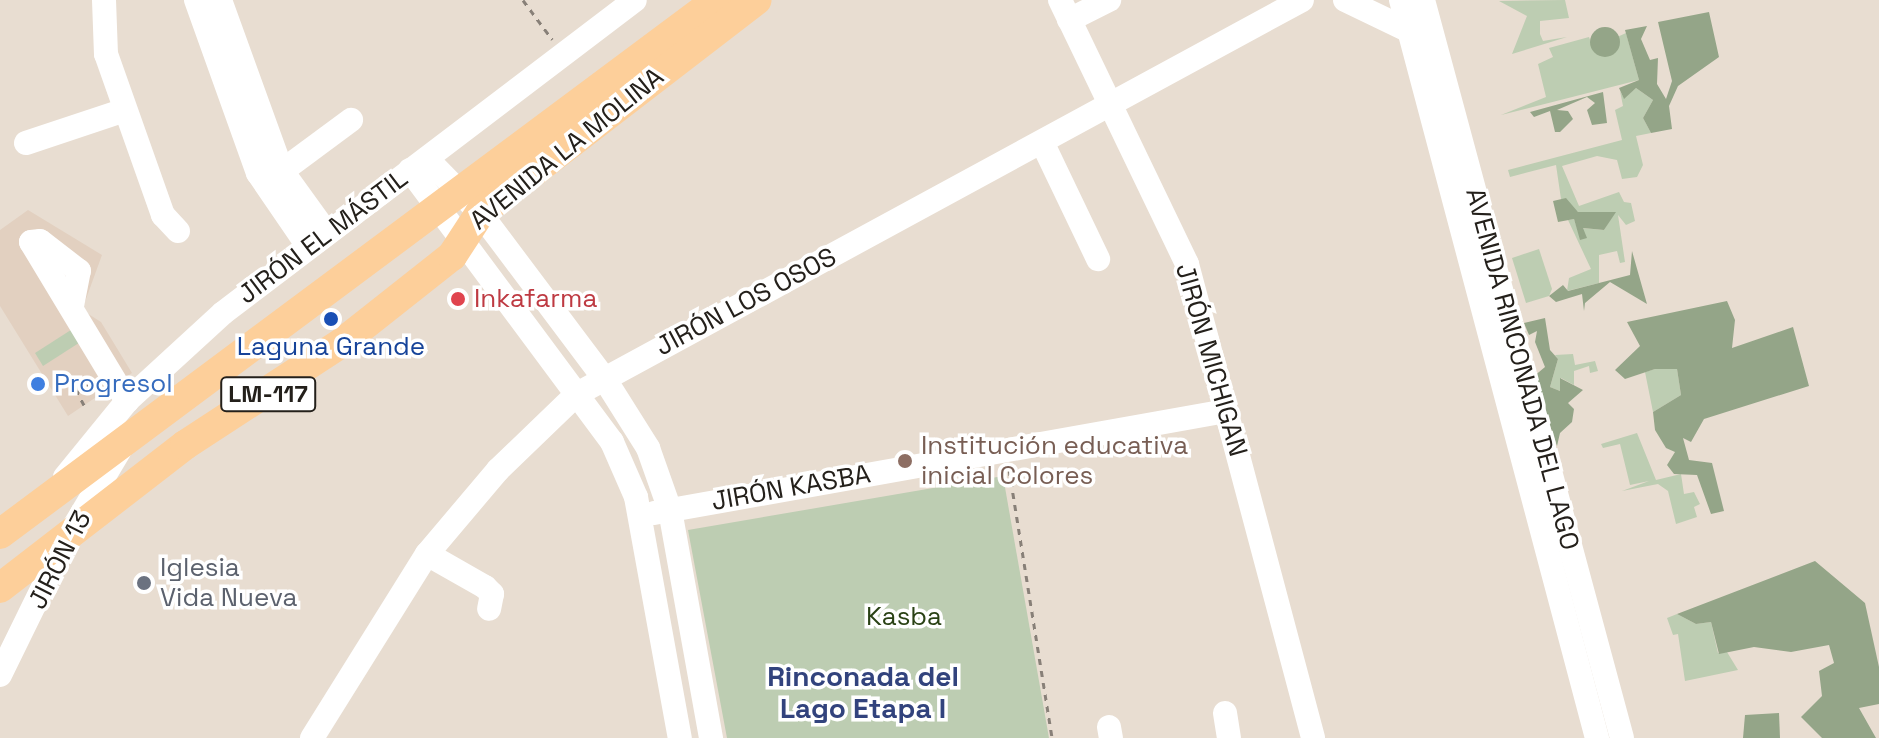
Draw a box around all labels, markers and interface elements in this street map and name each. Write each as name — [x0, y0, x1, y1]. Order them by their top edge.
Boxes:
street label: AVENIDA LA MOLINA — [464, 61, 670, 237]
street label: JIRÓN EL MÁSTIL — [232, 163, 414, 311]
street label: AVENIDA RINCONADA DEL LAGO — [1458, 184, 1586, 554]
street label: JIRÓN LOS OSOS — [650, 241, 842, 363]
street label: JIRÓN MICHIGAN — [1169, 260, 1253, 460]
place label: Inkafarma — [474, 283, 597, 315]
marker: Inkafarma — [449, 290, 467, 308]
marker: Laguna Grande — [322, 310, 340, 328]
place label: Laguna Grande — [237, 331, 425, 363]
place label: Progresol — [54, 368, 173, 400]
road number: LM-117 — [220, 374, 316, 414]
marker: Progresol — [29, 375, 47, 393]
place label: Institución educativa inicial Colores — [921, 430, 1188, 492]
marker: Institución educativa inicial Colores — [896, 452, 914, 470]
street label: JIRÓN KASBA — [709, 459, 873, 517]
street label: JIRÓN 13 — [22, 506, 98, 614]
place label: Iglesia Vida Nueva — [160, 552, 297, 614]
marker: Iglesia Vida Nueva — [135, 574, 153, 592]
park label: Kasba — [866, 601, 942, 633]
district label: Rinconada del Lago Etapa I — [767, 659, 959, 725]

